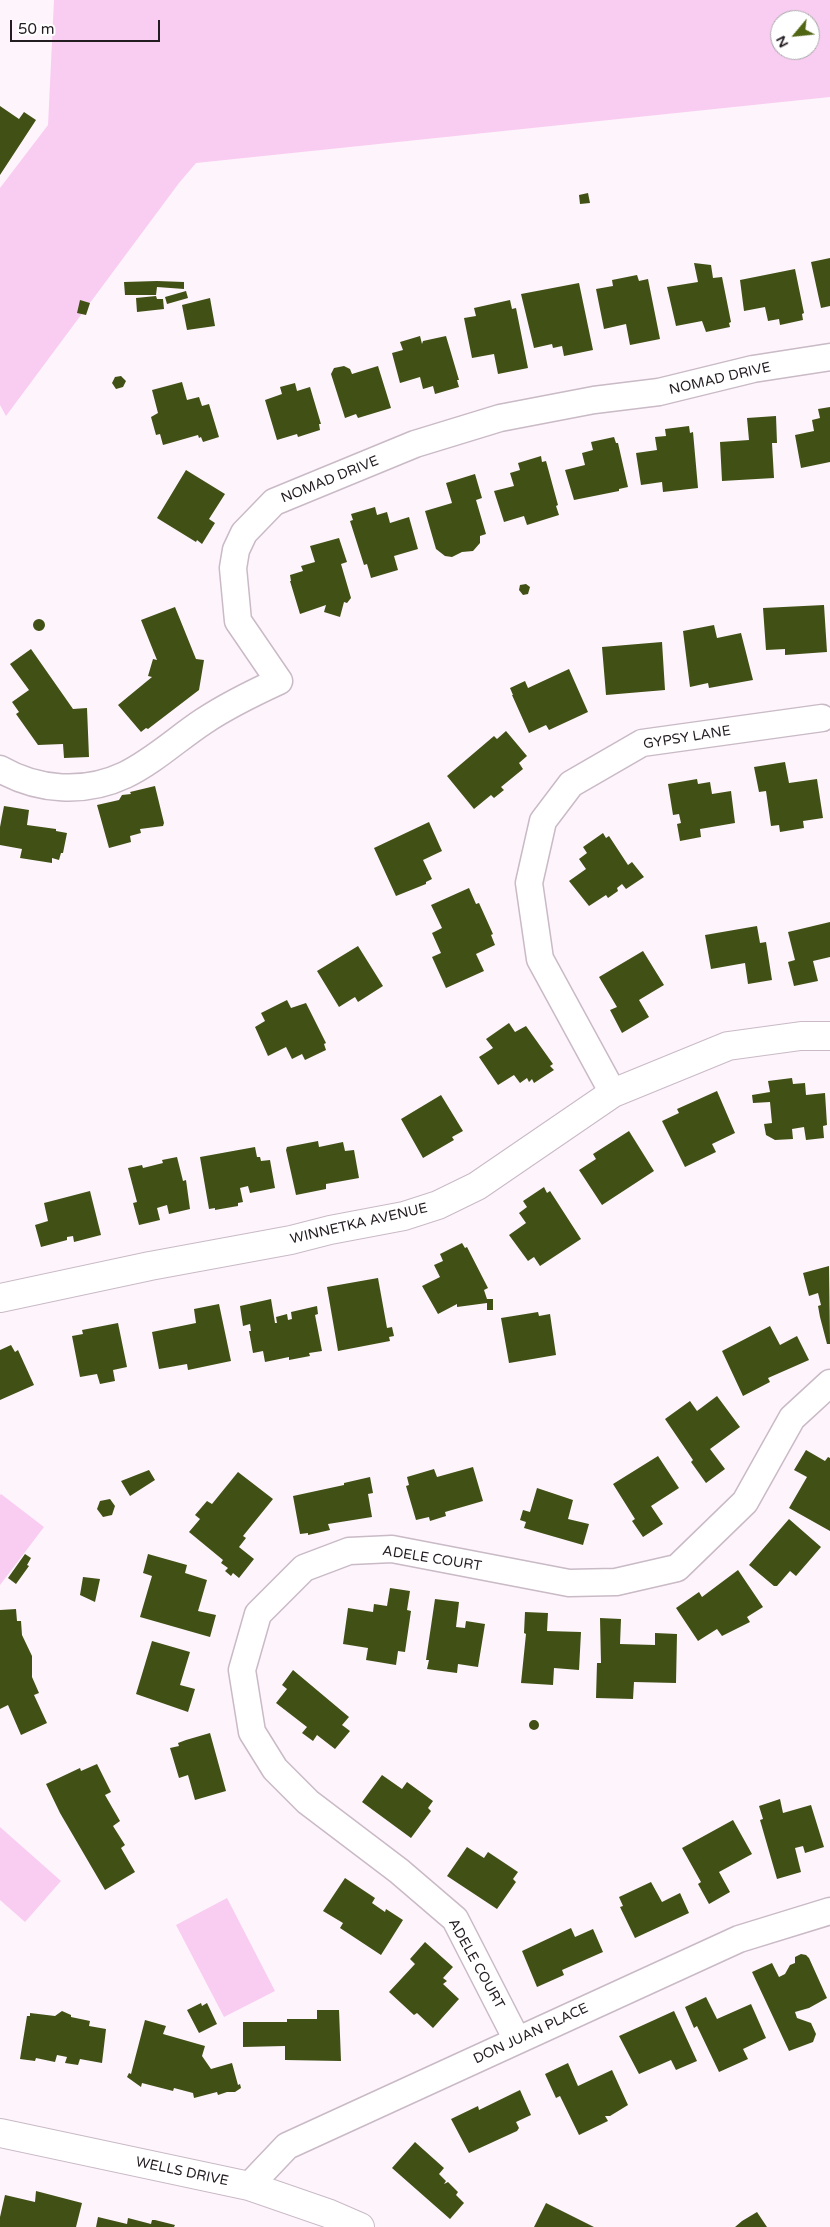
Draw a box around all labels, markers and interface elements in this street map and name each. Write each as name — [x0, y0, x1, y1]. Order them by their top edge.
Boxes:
scale bar — [12, 10, 162, 42]
north arrow — [770, 10, 820, 60]
text: 50 m — [18, 20, 55, 38]
text: N — [772, 33, 792, 51]
street label: NOMAD DRIVE — [668, 359, 772, 399]
street label: NOMAD DRIVE — [279, 453, 381, 507]
street label: GYPSY LANE — [642, 723, 732, 753]
street label: WINNETKA AVENUE — [289, 1200, 429, 1248]
street label: ADELE COURT — [381, 1543, 483, 1575]
street label: ADELE COURT — [444, 1916, 508, 2012]
street label: DON JUAN PLACE — [471, 2000, 591, 2068]
street label: WELLS DRIVE — [134, 2154, 230, 2190]

